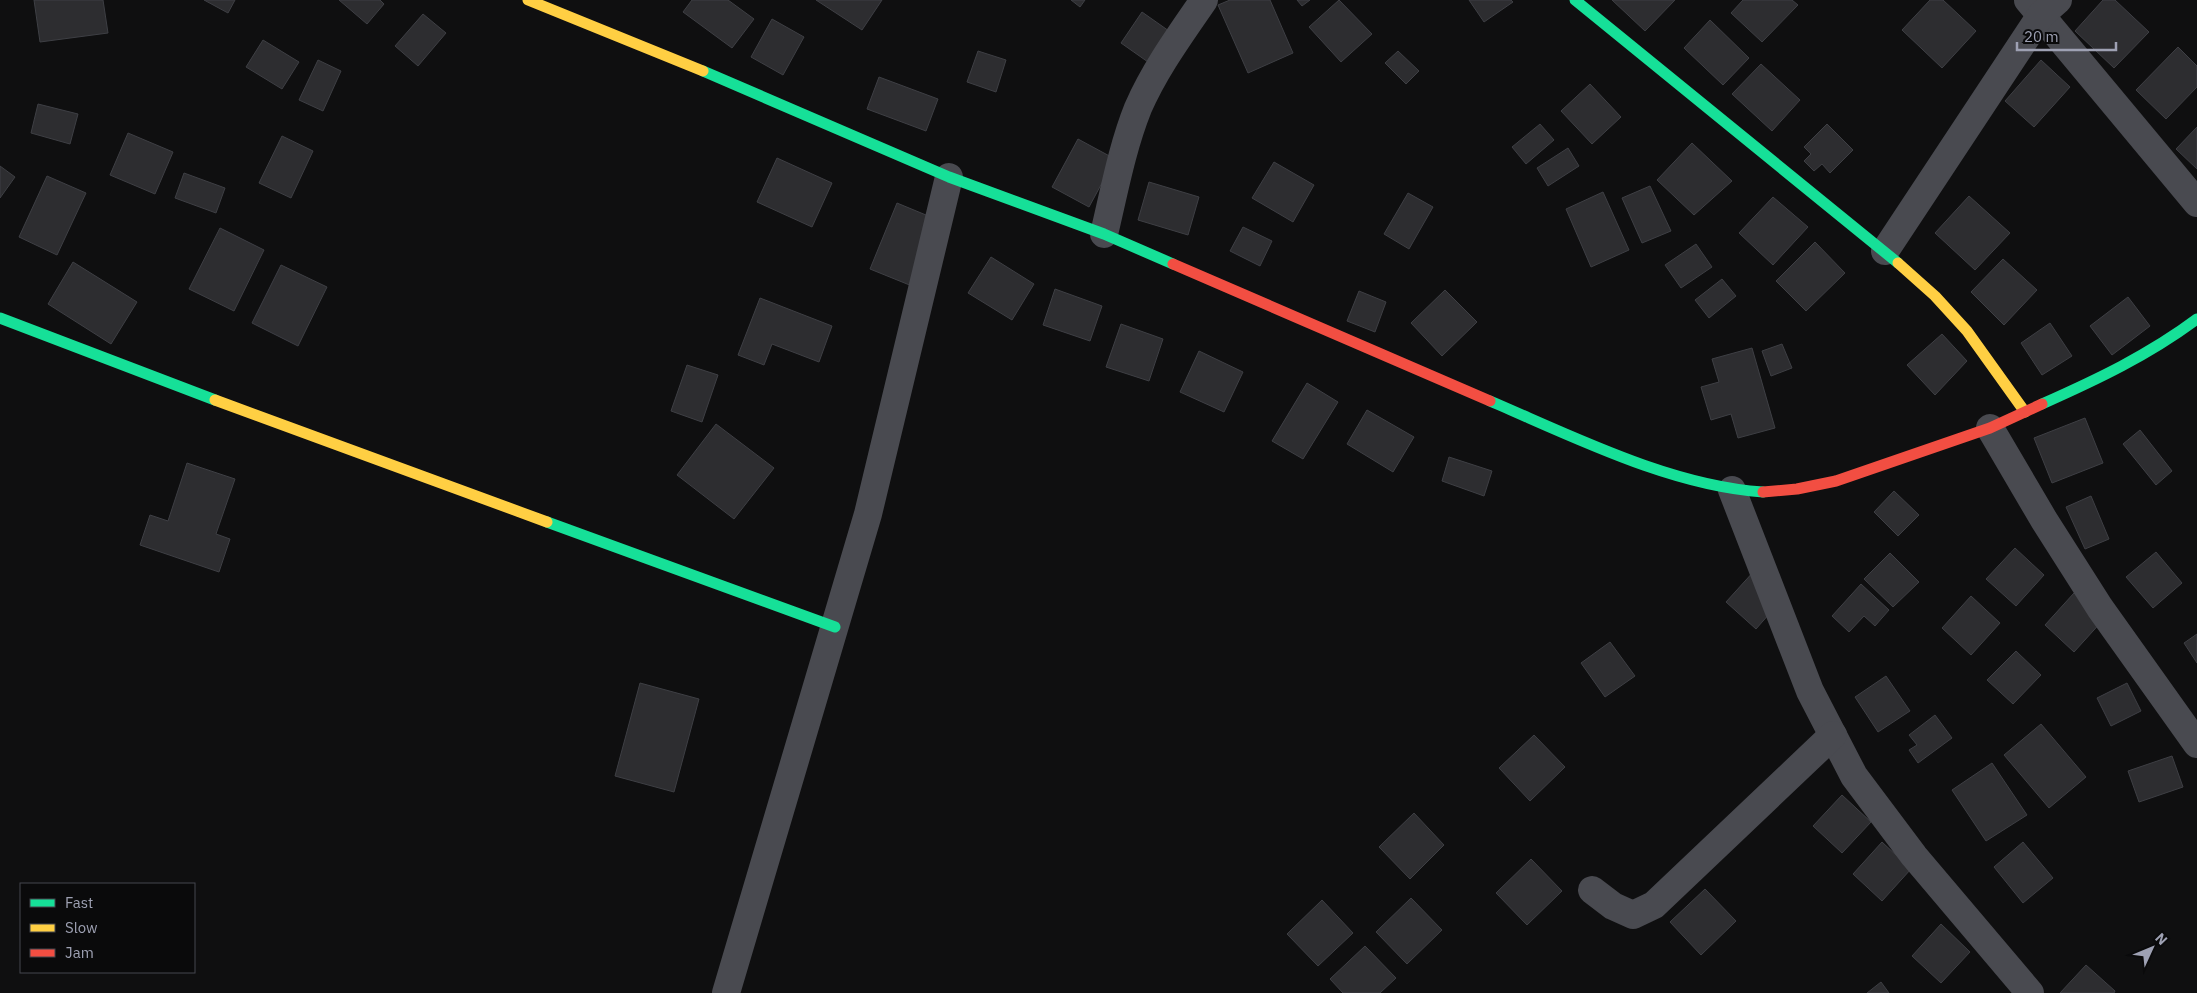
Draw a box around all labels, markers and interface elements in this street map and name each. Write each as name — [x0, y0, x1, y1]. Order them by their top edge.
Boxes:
scale bar — [2017, 20, 2116, 52]
text: 20 m — [2024, 27, 2059, 46]
legend — [20, 883, 195, 973]
text: Fast — [65, 893, 93, 912]
text: Slow — [65, 918, 98, 937]
north arrow — [2127, 923, 2177, 973]
text: N — [2151, 929, 2171, 949]
text: Jam — [65, 943, 94, 962]

